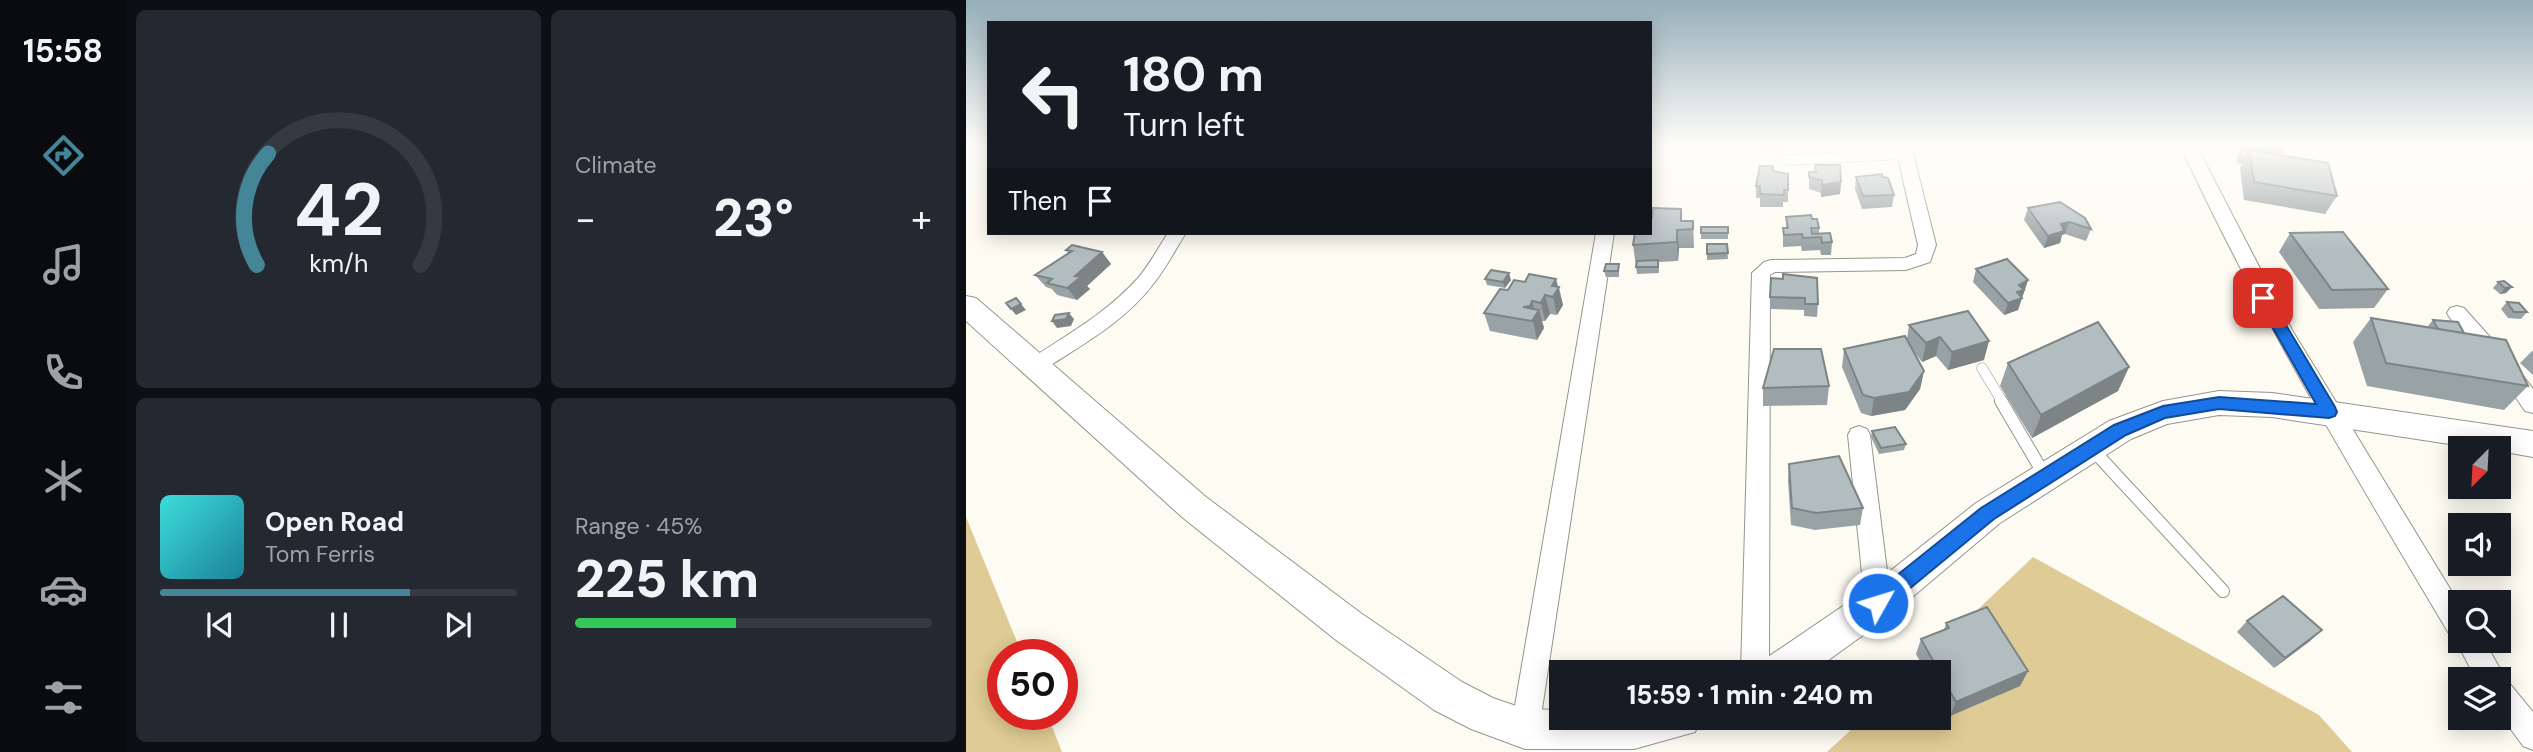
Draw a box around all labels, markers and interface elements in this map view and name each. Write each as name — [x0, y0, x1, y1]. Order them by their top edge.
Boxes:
text: 15:58 — [23, 30, 103, 72]
text: 180 m — [1123, 42, 1264, 106]
icon: left — [1008, 49, 1099, 140]
text: Turn left — [1123, 104, 1245, 146]
icon: directions — [39, 131, 88, 180]
text: Climate — [575, 150, 657, 180]
text: 42 — [294, 163, 383, 258]
icon: arrive — [1081, 182, 1119, 220]
text: 23° — [713, 184, 794, 252]
text: Then — [1008, 184, 1067, 218]
text: − — [575, 194, 596, 244]
text: + — [911, 194, 932, 244]
icon: music — [39, 240, 88, 289]
text: km/h — [309, 247, 368, 280]
pin — [2233, 268, 2293, 328]
icon: arrive — [2244, 279, 2282, 317]
icon: phone — [39, 348, 88, 397]
north arrow — [2448, 436, 2511, 499]
map controls — [2448, 436, 2511, 730]
icon: climate — [39, 456, 88, 505]
text: Open Road — [265, 505, 404, 539]
text: Range · 45% — [575, 511, 702, 541]
button: sound — [2448, 513, 2511, 576]
text: Tom Ferris — [265, 539, 375, 569]
text: 225 km — [575, 545, 759, 613]
icon: car — [39, 565, 88, 614]
position arrow — [1841, 566, 1915, 640]
button: search — [2448, 590, 2511, 653]
icon: previous — [201, 606, 239, 644]
icon: pause — [320, 606, 358, 644]
icon: next — [439, 606, 477, 644]
speed limit sign: 50 — [987, 639, 1078, 730]
button: layers — [2448, 667, 2511, 730]
icon: filters — [39, 673, 88, 722]
text: 15:59 · 1 min · 240 m — [1627, 678, 1873, 712]

